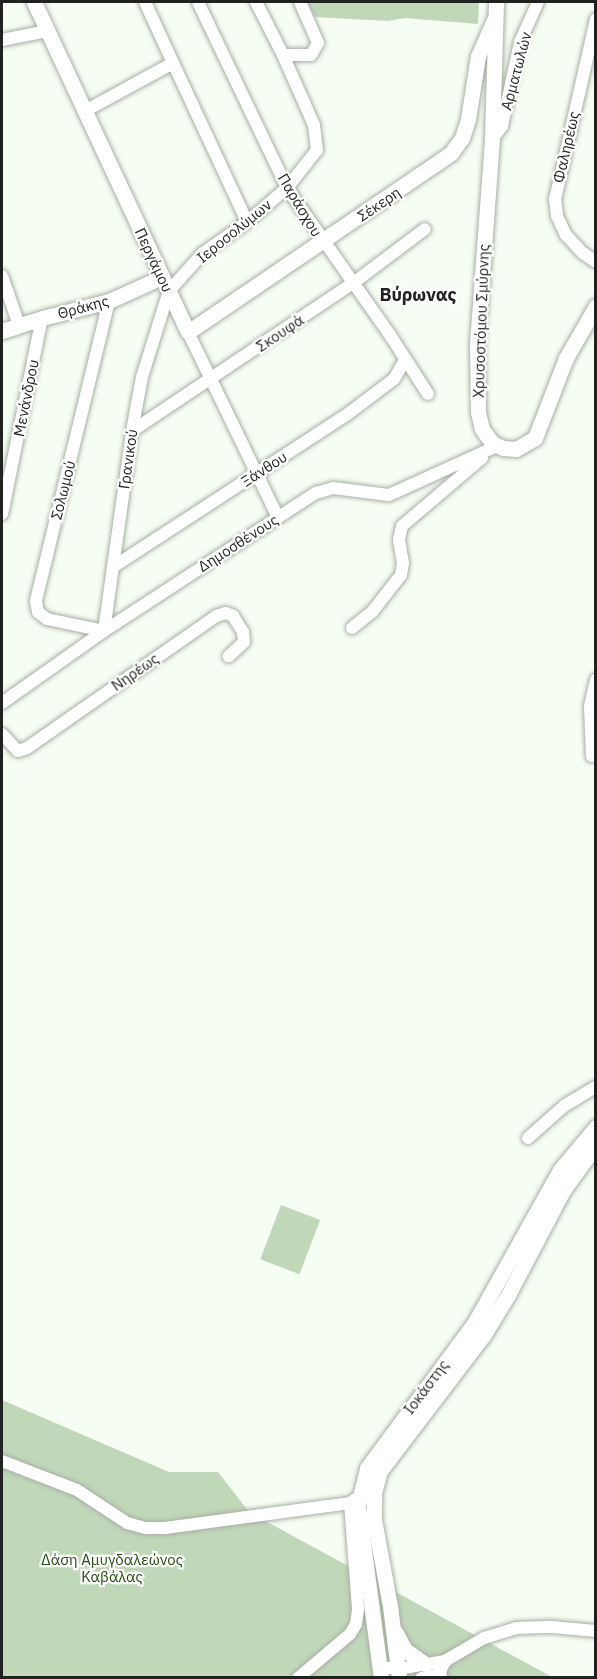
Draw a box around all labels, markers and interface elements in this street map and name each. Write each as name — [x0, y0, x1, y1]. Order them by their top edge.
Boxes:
street label: Αρματωλών — [497, 30, 535, 112]
street label: Φαληρέως — [549, 109, 583, 185]
street label: Παράσχου — [274, 170, 326, 240]
street label: Σέκερη — [354, 183, 404, 225]
street label: Ιεροσολύμων — [193, 195, 275, 267]
street label: Περγάμου — [131, 225, 177, 295]
street label: Χρυσοστόμου Σμύρνης — [469, 244, 493, 398]
district label: Βύρωνας — [379, 284, 457, 306]
street label: Θράκης — [55, 292, 111, 322]
street label: Σκουφά — [253, 311, 307, 355]
street label: Μενάνδρου — [10, 358, 42, 438]
street label: Γρανικού — [115, 428, 141, 490]
street label: Ξάνθου — [238, 447, 290, 491]
street label: Σολωμού — [47, 459, 79, 521]
street label: Δημοσθένους — [195, 510, 281, 576]
street label: Νηρέως — [108, 649, 162, 695]
street label: Ιοκάστης — [400, 1356, 452, 1418]
park label: Δάση Αμυγδαλεώνος Καβάλας — [41, 1550, 183, 1585]

